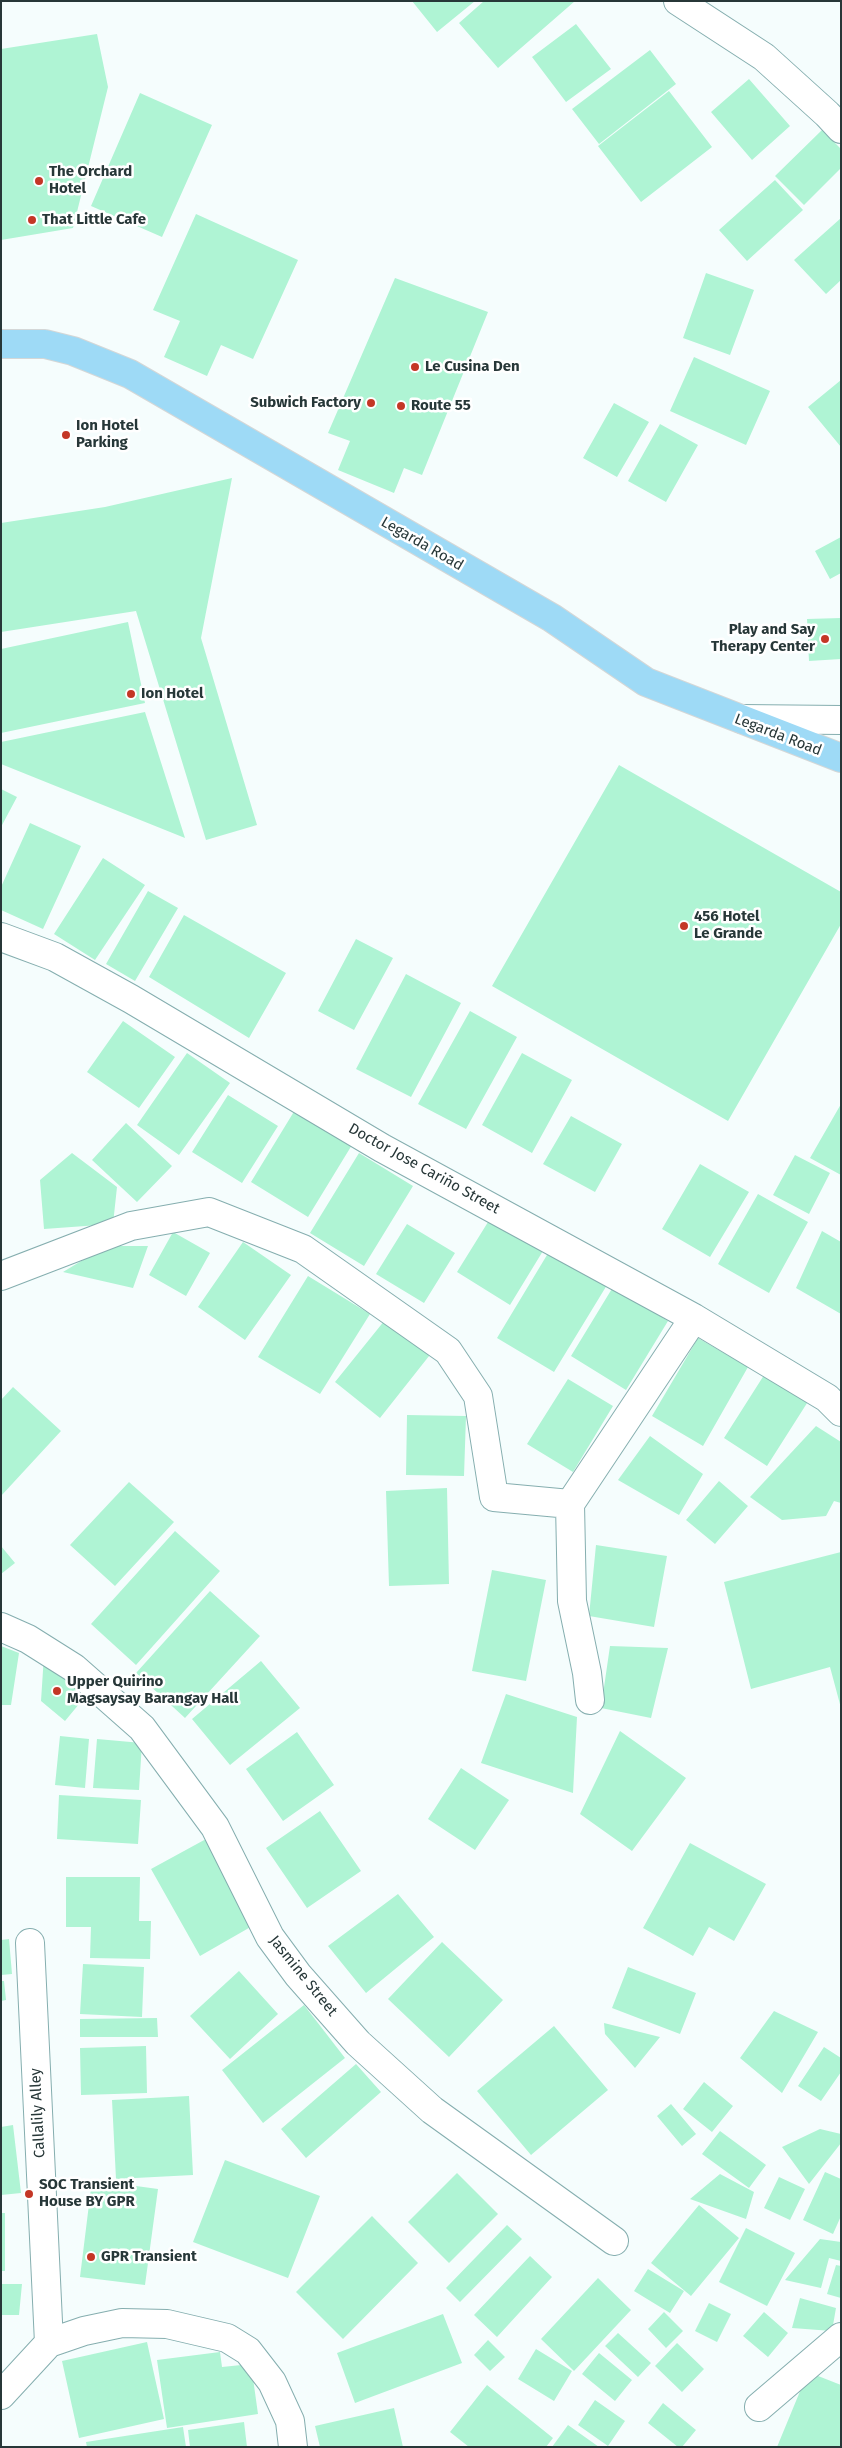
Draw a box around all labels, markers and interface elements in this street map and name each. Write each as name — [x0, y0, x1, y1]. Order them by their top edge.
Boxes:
place label: The Orchard Hotel — [49, 163, 132, 198]
marker: The Orchard Hotel — [33, 175, 45, 187]
place label: That Little Cafe — [42, 211, 146, 229]
marker: That Little Cafe — [26, 214, 38, 226]
place label: Le Cusina Den — [425, 358, 520, 376]
marker: Le Cusina Den — [409, 361, 421, 373]
place label: Subwich Factory — [250, 394, 361, 412]
marker: Subwich Factory — [365, 397, 377, 409]
place label: Route 55 — [411, 397, 471, 415]
marker: Route 55 — [395, 400, 407, 412]
place label: Ion Hotel Parking — [76, 417, 138, 452]
marker: Ion Hotel Parking — [60, 429, 72, 441]
street label: Legarda Road — [378, 513, 466, 575]
place label: Play and Say Therapy Center — [711, 621, 815, 656]
marker: Play and Say Therapy Center — [819, 633, 831, 645]
place label: Ion Hotel — [141, 685, 203, 703]
marker: Ion Hotel — [125, 688, 137, 700]
street label: Legarda Road — [732, 710, 824, 760]
place label: 456 Hotel Le Grande — [694, 908, 762, 943]
marker: 456 Hotel Le Grande — [678, 920, 690, 932]
street label: Doctor Jose Cariño Street — [345, 1120, 503, 1218]
place label: Upper Quirino Magsaysay Barangay Hall — [67, 1673, 238, 1708]
marker: Upper Quirino Magsaysay Barangay Hall — [51, 1685, 63, 1697]
street label: Jasmine Street — [265, 1932, 341, 2020]
street label: Callalily Alley — [27, 2068, 49, 2158]
place label: SOC Transient House BY GPR — [39, 2176, 135, 2211]
marker: SOC Transient House BY GPR — [23, 2188, 35, 2200]
place label: GPR Transient — [101, 2248, 197, 2266]
marker: GPR Transient — [85, 2251, 97, 2263]

